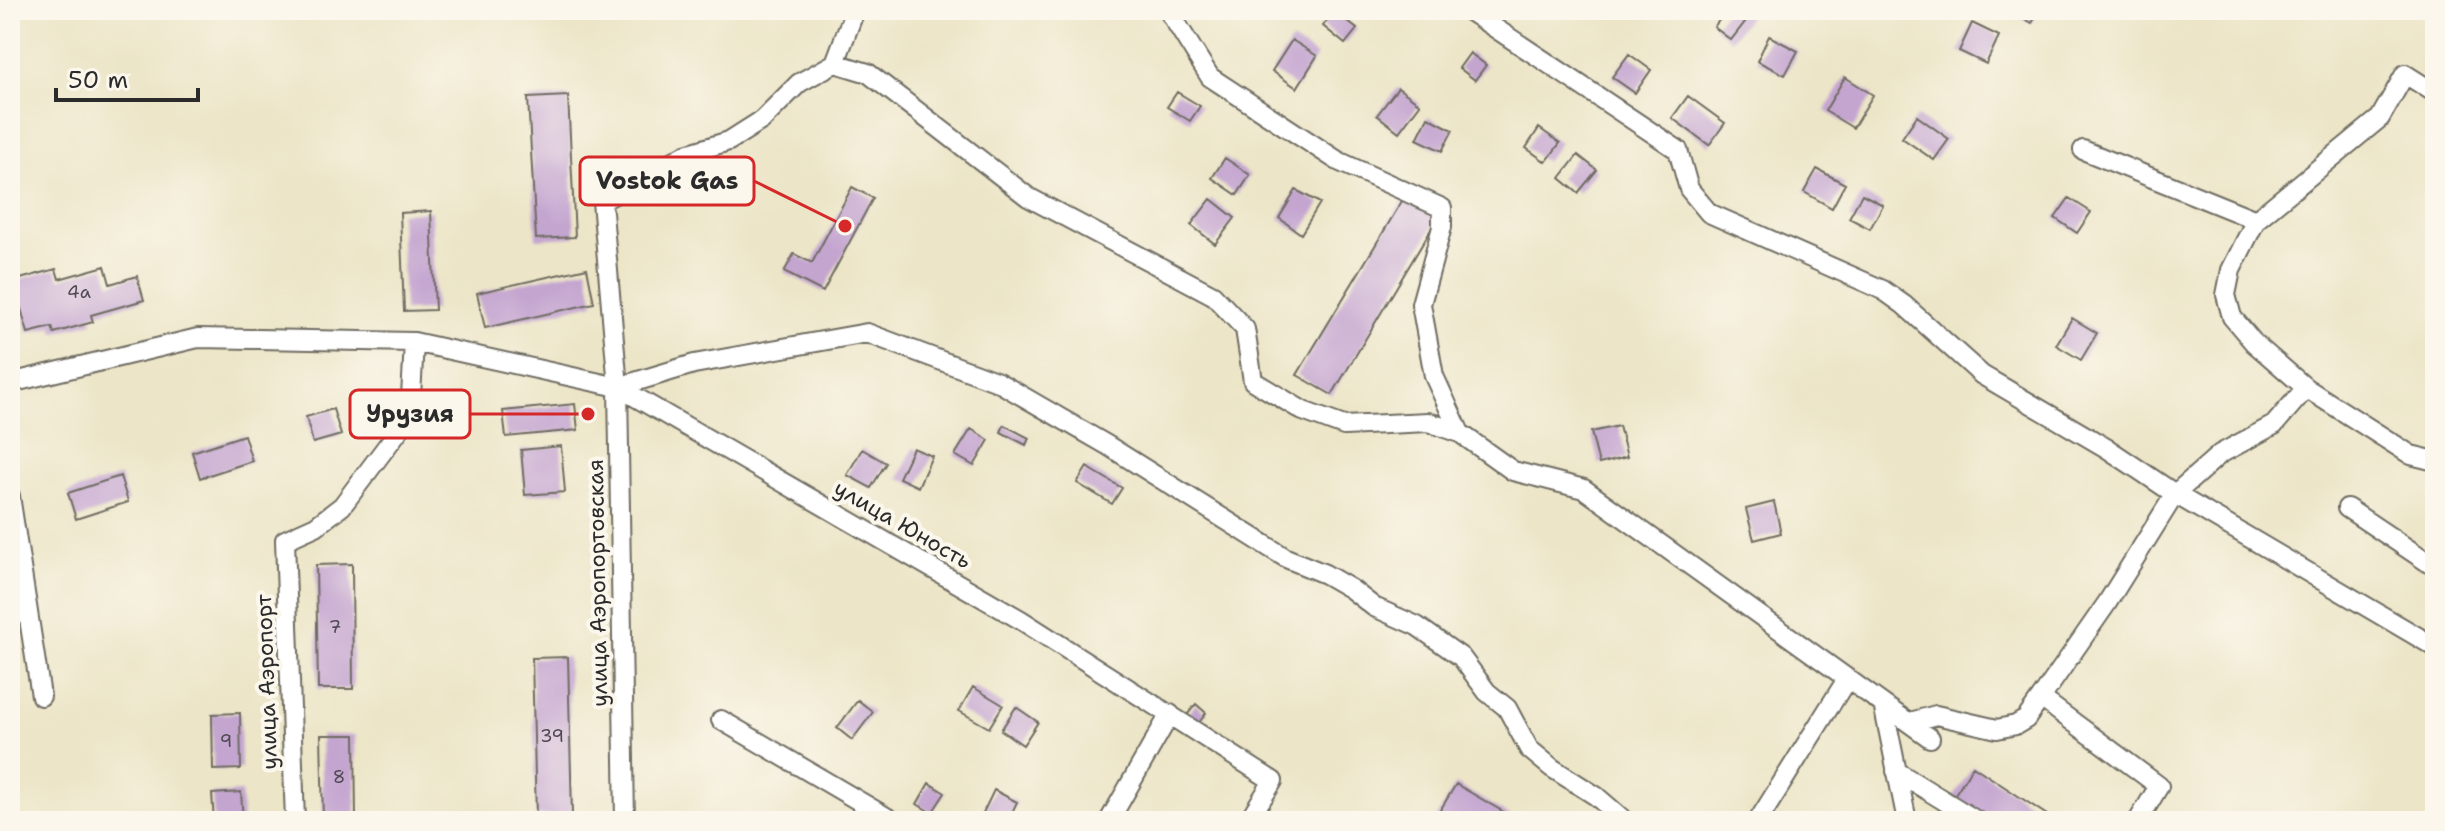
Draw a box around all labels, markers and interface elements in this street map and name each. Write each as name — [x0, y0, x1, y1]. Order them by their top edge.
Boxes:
scale bar — [56, 52, 198, 102]
text: 50 m — [68, 64, 128, 96]
callout: Vostok Gas — [580, 157, 754, 205]
text: Vostok Gas — [596, 165, 738, 197]
house number: 4а — [67, 280, 91, 304]
callout: Урузия — [350, 390, 470, 438]
text: Урузия — [366, 398, 454, 430]
street label: улица Аэропортовская — [581, 459, 614, 707]
street label: улица Юность — [829, 473, 977, 575]
street label: улица Аэропорт — [249, 593, 284, 770]
house number: 7 — [329, 615, 341, 639]
house number: 39 — [540, 724, 564, 748]
house number: 9 — [220, 729, 232, 753]
house number: 8 — [333, 765, 345, 789]

